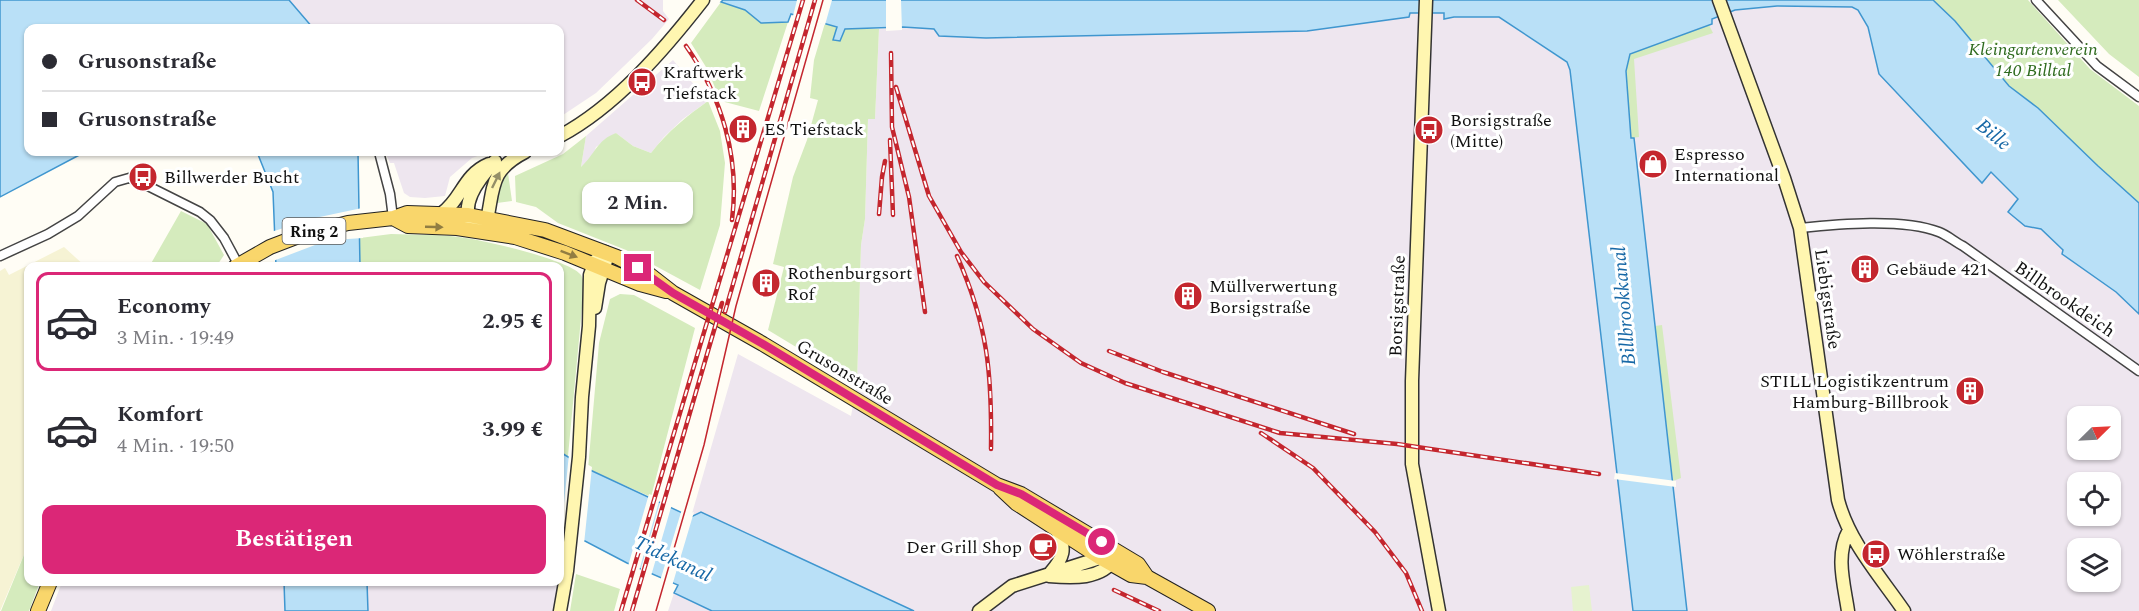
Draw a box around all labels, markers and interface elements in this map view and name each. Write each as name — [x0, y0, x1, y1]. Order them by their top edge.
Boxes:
park label: Kleingartenverein 140 Billtal — [1968, 36, 2098, 84]
text: Grusonstraße — [78, 45, 217, 78]
place label: Kraftwerk Tiefstack — [663, 59, 744, 107]
bus stop icon: Kraftwerk Tiefstack — [626, 66, 658, 98]
text: Grusonstraße — [78, 103, 217, 136]
place label: Borsigstraße (Mitte) — [1450, 107, 1552, 155]
water label: Bille — [1969, 111, 2017, 158]
building icon: ES Tiefstack — [727, 113, 759, 145]
bus stop icon: Borsigstraße (Mitte) — [1413, 114, 1445, 146]
place label: ES Tiefstack — [764, 116, 864, 143]
place label: Espresso International — [1674, 141, 1779, 189]
shop icon: Espresso International — [1637, 148, 1669, 180]
bus stop icon: Billwerder Bucht — [127, 161, 159, 193]
place label: Billwerder Bucht — [164, 164, 299, 191]
one-way arrow — [491, 172, 500, 189]
callout: 2 Min. — [582, 181, 694, 223]
text: 2 Min. — [607, 188, 668, 218]
road number: Ring 2 — [282, 218, 346, 244]
one-way arrow — [424, 222, 443, 231]
water label: Billbrookkanal — [1604, 245, 1644, 367]
street label: Liebigstraße — [1807, 247, 1848, 351]
one-way arrow — [561, 250, 579, 260]
building icon: Gebäude 421 — [1849, 253, 1881, 285]
route end — [624, 254, 651, 281]
street label: Borsigstraße — [1382, 255, 1413, 357]
street label: Billbrookdeich — [2009, 255, 2121, 344]
place label: Gebäude 421 — [1886, 256, 1988, 283]
place label: Rothenburgsort Rof — [787, 260, 912, 308]
building icon: Rothenburgsort Rof — [750, 267, 782, 299]
place label: Müllverwertung Borsigstraße — [1209, 273, 1338, 321]
building icon: Müllverwertung Borsigstraße — [1172, 280, 1204, 312]
text: Economy — [117, 290, 210, 323]
icon: car — [45, 295, 99, 349]
text: 2.95 € — [482, 305, 543, 338]
text: 3 Min. · 19:49 — [117, 323, 234, 353]
street label: Grusonstraße — [791, 333, 898, 412]
place label: STILL Logistikzentrum Hamburg-Billbrook — [1760, 368, 1949, 416]
building icon: STILL Logistikzentrum Hamburg-Billbrook — [1954, 375, 1986, 407]
text: Komfort — [117, 398, 203, 431]
icon: car — [45, 403, 99, 457]
north arrow — [2067, 406, 2121, 460]
map controls — [2067, 406, 2121, 592]
text: 3.99 € — [482, 413, 543, 446]
text: 4 Min. · 19:50 — [117, 431, 234, 461]
button: locate — [2067, 472, 2121, 526]
button: Bestätigen — [42, 505, 546, 574]
water label: Tidekanal — [629, 528, 717, 590]
route start — [1088, 528, 1115, 555]
cafe icon: Der Grill Shop — [1027, 531, 1059, 563]
place label: Der Grill Shop — [906, 534, 1022, 561]
bus stop icon: Wöhlerstraße — [1860, 538, 1892, 570]
button: layers — [2067, 538, 2121, 592]
place label: Wöhlerstraße — [1897, 541, 2006, 568]

